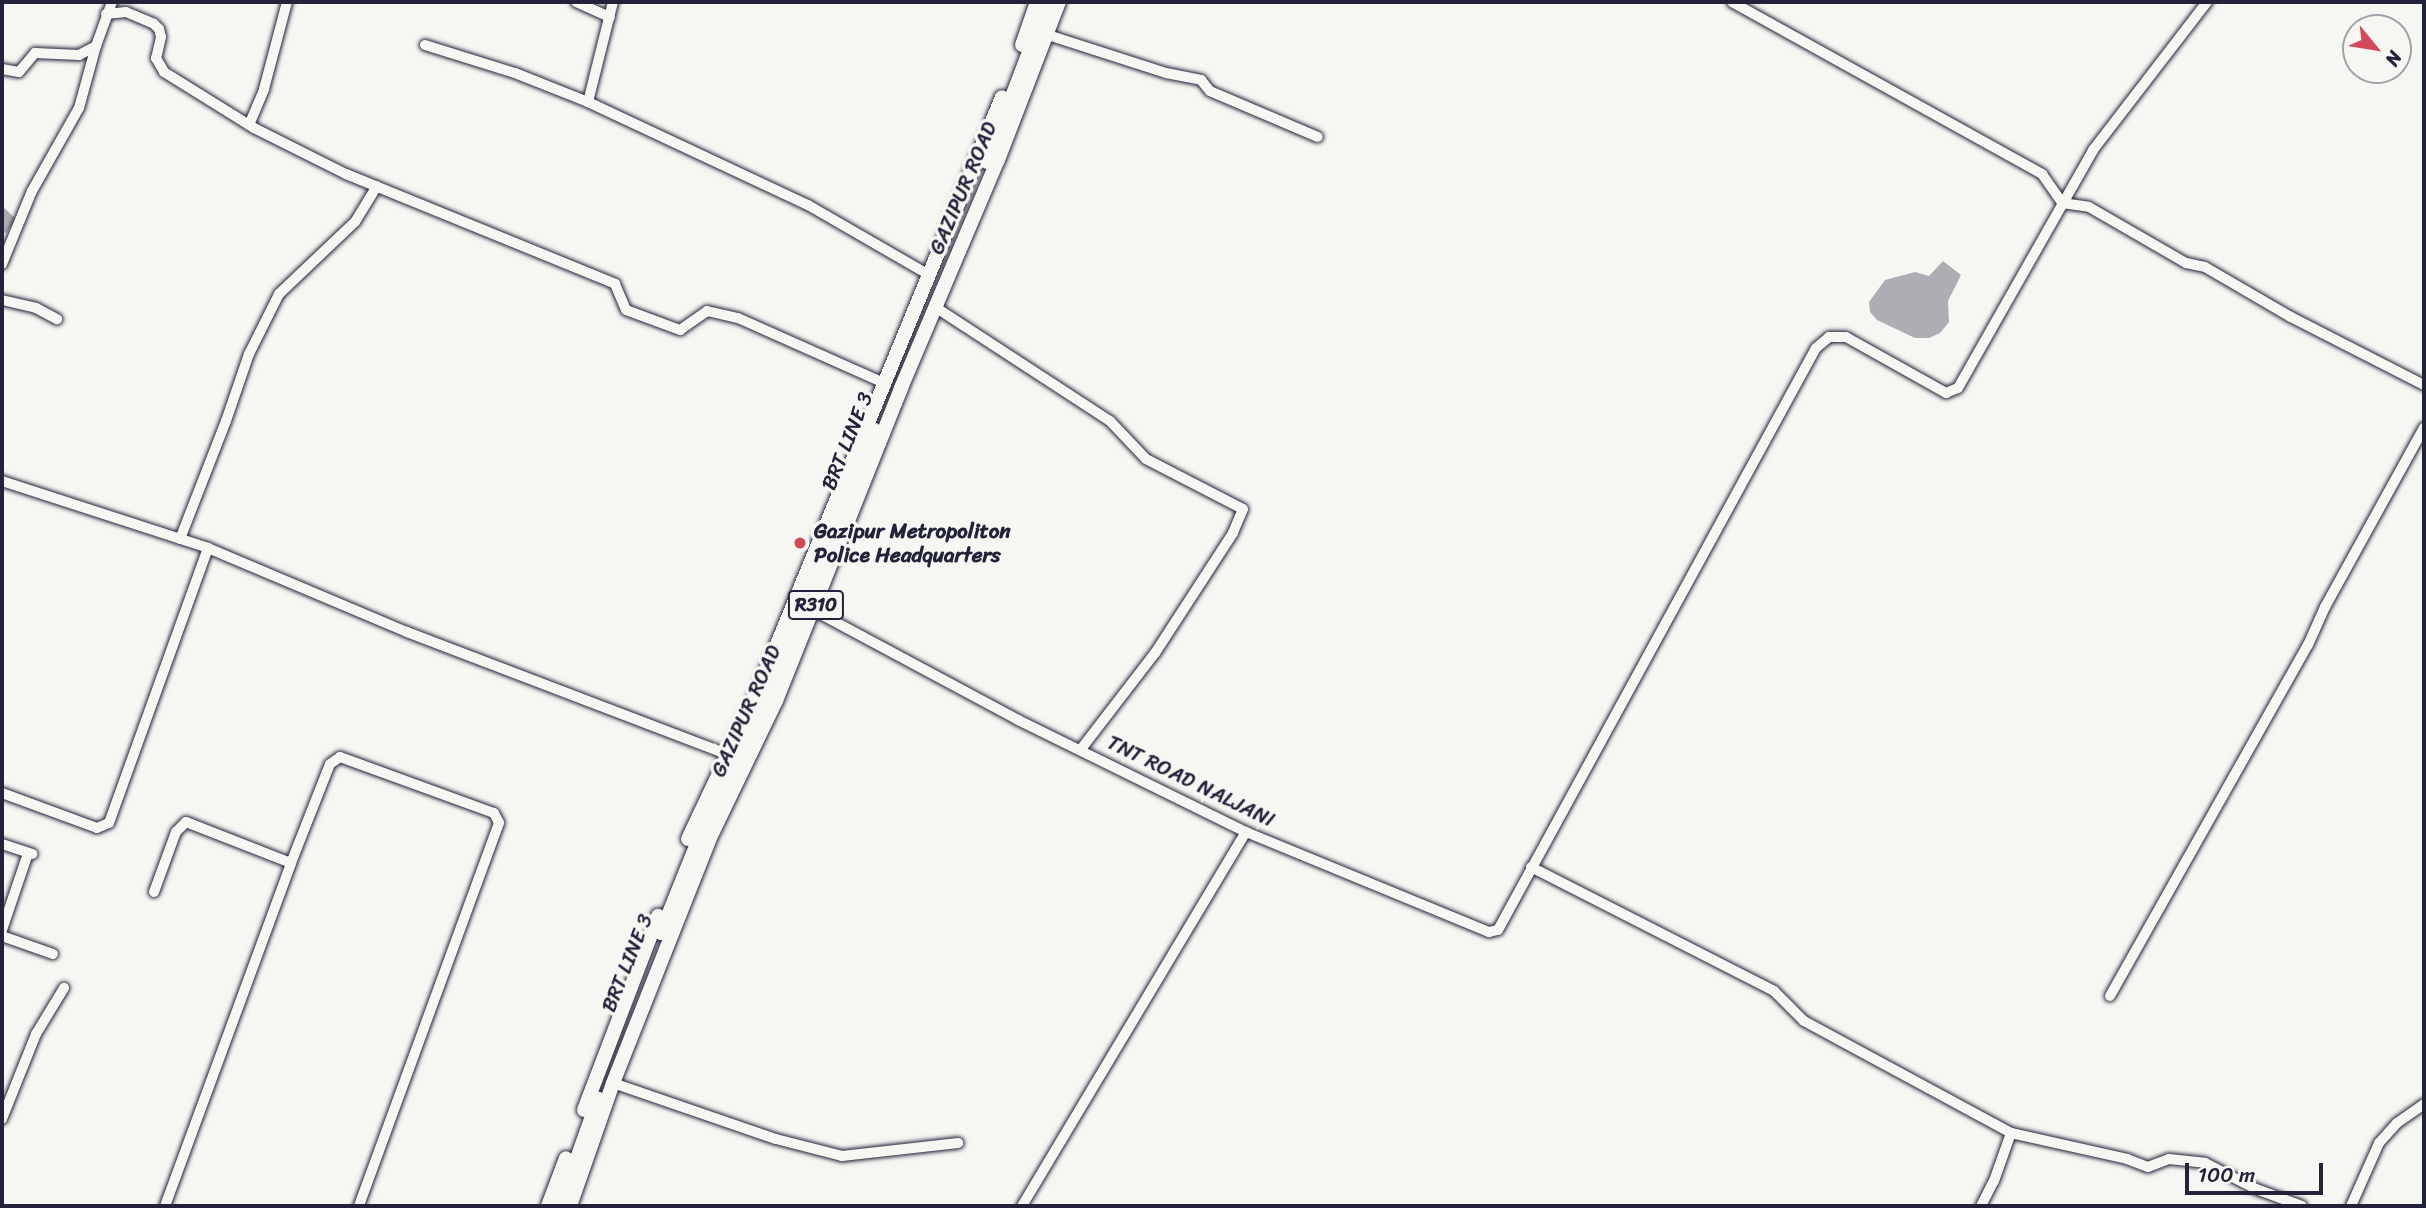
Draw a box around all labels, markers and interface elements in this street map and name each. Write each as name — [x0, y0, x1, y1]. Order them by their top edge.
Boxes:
north arrow — [2342, 14, 2412, 84]
text: N — [2376, 45, 2411, 73]
street label: GAZIPUR ROAD — [924, 118, 1002, 258]
street label: BRT LINE 3 — [816, 388, 878, 494]
place label: Gazipur Metropoliton Police Headquarters — [814, 518, 1011, 568]
marker: Gazipur Metropoliton Police Headquarters — [792, 535, 808, 551]
road number: R310 — [786, 590, 846, 620]
street label: GAZIPUR ROAD — [706, 641, 786, 781]
street label: TNT ROAD NALJANI — [1103, 730, 1279, 832]
street label: BRT LINE 3 — [596, 910, 658, 1016]
scale bar — [2188, 1148, 2326, 1192]
text: 100 m — [2198, 1156, 2255, 1194]

